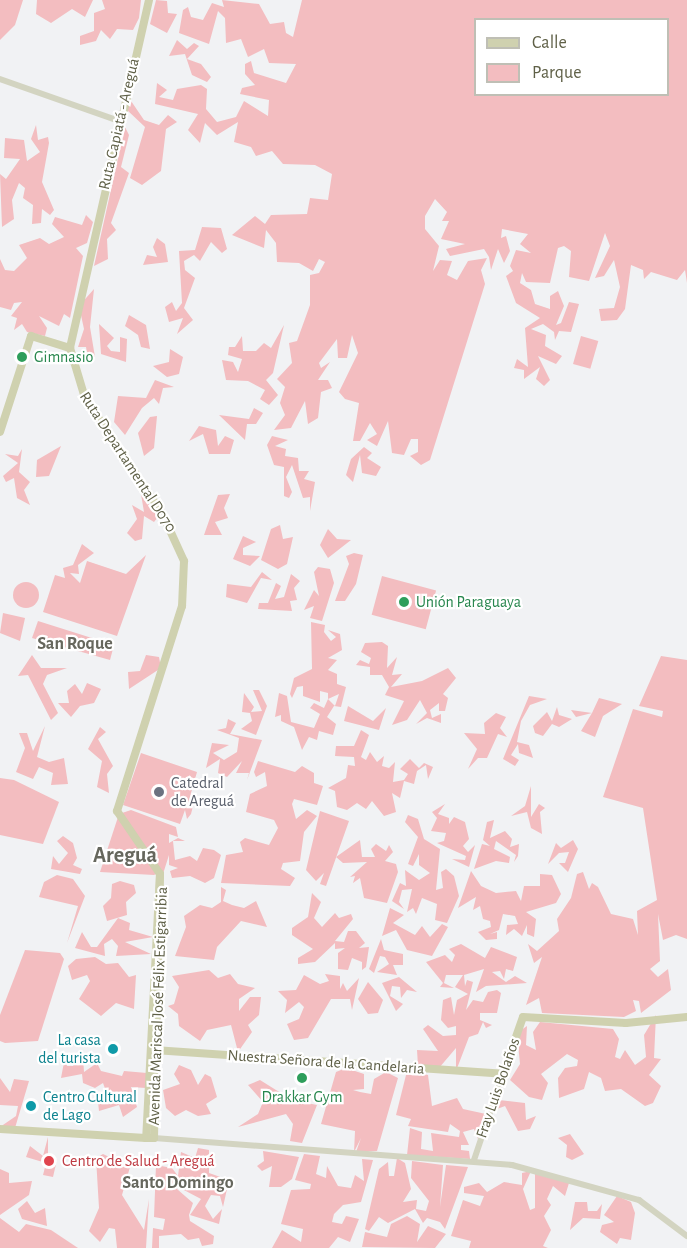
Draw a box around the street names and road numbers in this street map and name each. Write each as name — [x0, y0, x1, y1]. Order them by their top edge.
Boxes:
street label: Ruta Capiatá - Areguá — [95, 56, 143, 192]
street label: Ruta Departamental D070 — [75, 388, 181, 536]
street label: Avenida Mariscal José Félix Estigarribia — [144, 886, 172, 1126]
street label: Fray Luis Bolaños — [472, 1035, 524, 1141]
street label: Nuestra Señora de la Candelaria — [227, 1046, 425, 1078]

